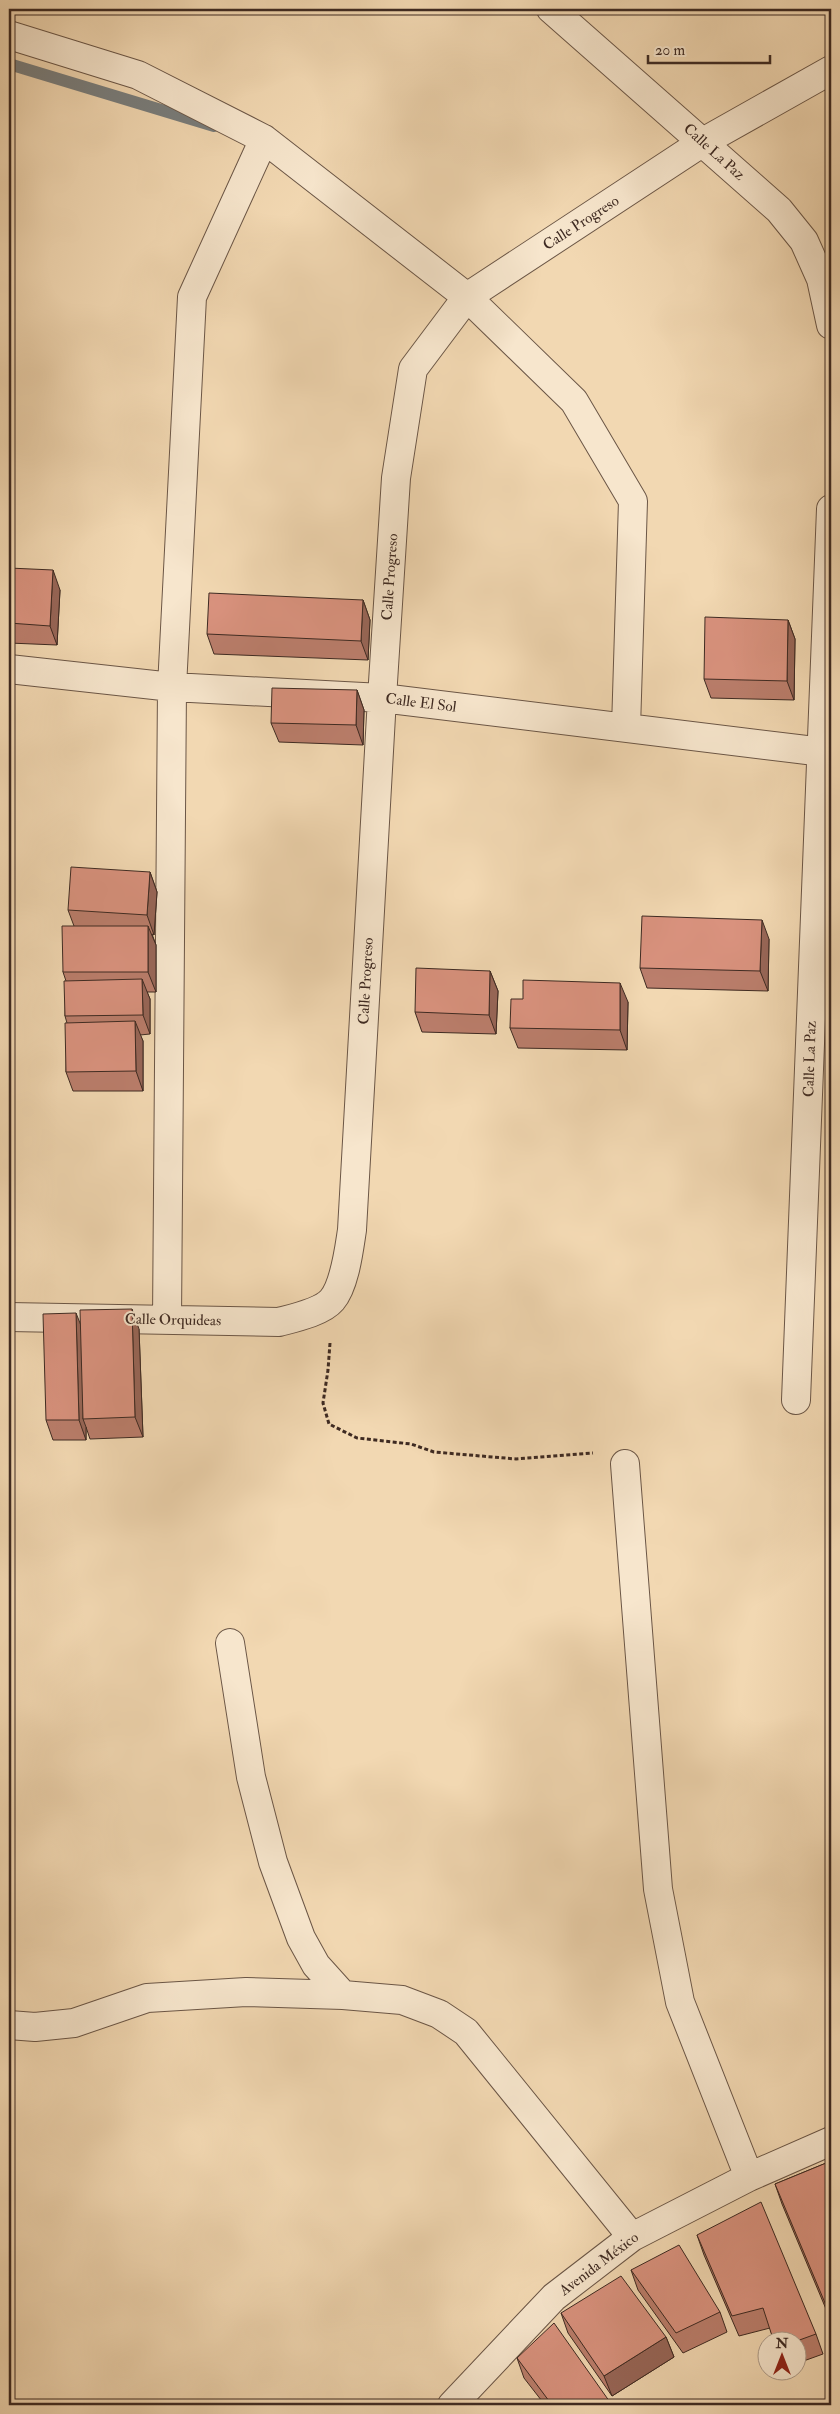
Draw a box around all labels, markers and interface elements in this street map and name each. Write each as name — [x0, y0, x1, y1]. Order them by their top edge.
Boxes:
scale bar — [648, 32, 770, 64]
text: 20 m — [655, 41, 685, 60]
street label: Calle La Paz — [679, 119, 749, 185]
street label: Calle Progreso — [539, 191, 623, 255]
street label: Calle Progreso — [377, 533, 403, 621]
street label: Calle El Sol — [384, 689, 458, 717]
street label: Calle Progreso — [354, 937, 378, 1025]
street label: Calle La Paz — [799, 1021, 821, 1097]
street label: Calle Orquideas — [125, 1310, 221, 1330]
street label: Avenida México — [555, 2228, 642, 2301]
north arrow — [758, 2332, 808, 2382]
text: N — [775, 2335, 789, 2352]

